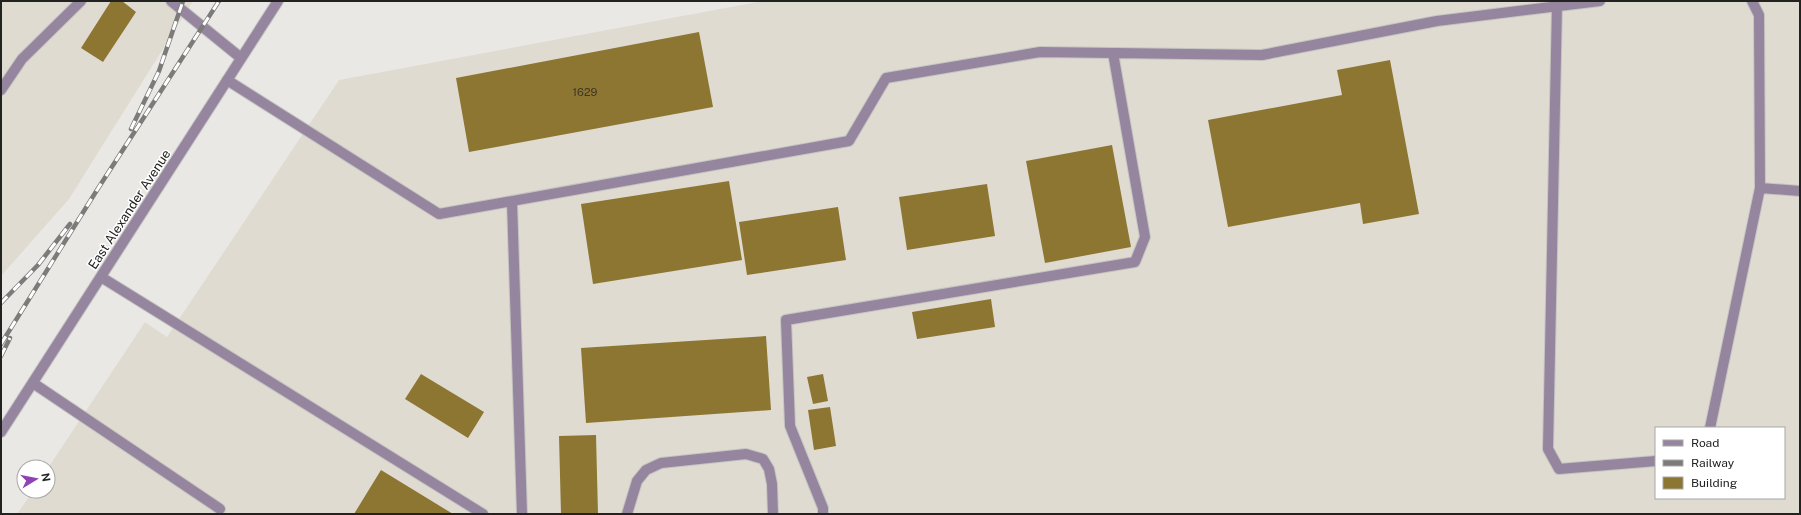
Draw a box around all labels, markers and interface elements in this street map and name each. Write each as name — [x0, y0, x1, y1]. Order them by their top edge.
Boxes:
house number: 1629 — [573, 86, 597, 98]
street label: East Alexander Avenue — [85, 147, 174, 272]
legend — [1655, 427, 1785, 499]
text: Road — [1691, 436, 1719, 450]
text: Railway — [1691, 456, 1735, 470]
north arrow — [16, 459, 56, 499]
text: N — [39, 472, 53, 483]
text: Building — [1691, 476, 1737, 490]

